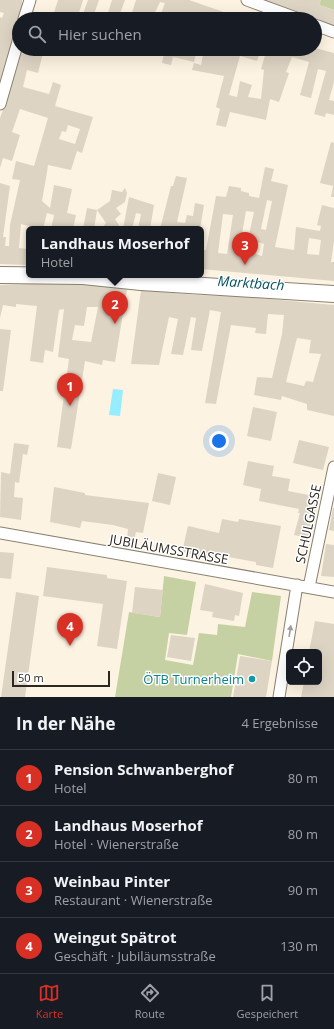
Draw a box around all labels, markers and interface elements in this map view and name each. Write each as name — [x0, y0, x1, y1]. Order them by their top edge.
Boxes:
search box — [12, 12, 322, 56]
icon: search — [26, 23, 48, 45]
text: Hier suchen — [58, 24, 142, 44]
popup — [26, 226, 204, 278]
pin: 3 — [232, 232, 258, 265]
text: Landhaus Moserhof — [41, 233, 189, 253]
text: Hotel — [41, 253, 73, 271]
water label: Marktbach — [217, 271, 285, 294]
pin: 2 — [102, 291, 128, 324]
pin: 1 — [57, 373, 83, 406]
your location — [209, 431, 229, 451]
street label: SCHULGASSE — [291, 483, 325, 565]
street label: JUBILÄUMSSTRASSE — [106, 529, 230, 568]
pin: 4 — [57, 613, 83, 646]
one-way arrow — [287, 625, 293, 637]
map controls — [286, 649, 322, 685]
button: locate — [286, 649, 322, 685]
scale bar — [12, 669, 110, 688]
text: 50 m — [18, 670, 44, 685]
place label: ÖTB Turnerheim — [143, 670, 244, 688]
marker: ÖTB Turnerheim — [247, 674, 257, 684]
text: In der Nähe — [16, 712, 115, 735]
text: 4 Ergebnisse — [241, 714, 318, 732]
text: Pension Schwanberghof — [54, 759, 233, 779]
text: 1 — [25, 769, 33, 787]
text: 80 m — [288, 769, 318, 787]
text: Hotel — [54, 779, 87, 797]
text: Landhaus Moserhof — [54, 815, 203, 835]
text: 2 — [25, 825, 33, 843]
text: 80 m — [288, 825, 318, 843]
text: Hotel · Wienerstraße — [54, 835, 179, 853]
text: Weinbau Pinter — [54, 871, 170, 891]
text: 3 — [25, 881, 33, 899]
text: 90 m — [288, 881, 318, 899]
text: Restaurant · Wienerstraße — [54, 891, 213, 909]
text: Weingut Spätrot — [54, 927, 176, 947]
text: 4 — [25, 937, 33, 955]
text: 130 m — [280, 937, 318, 955]
text: Geschäft · Jubiläumsstraße — [54, 947, 216, 965]
tab: Karte — [36, 982, 63, 1021]
tab: Route — [135, 982, 165, 1021]
tab: Gespeichert — [236, 982, 298, 1021]

